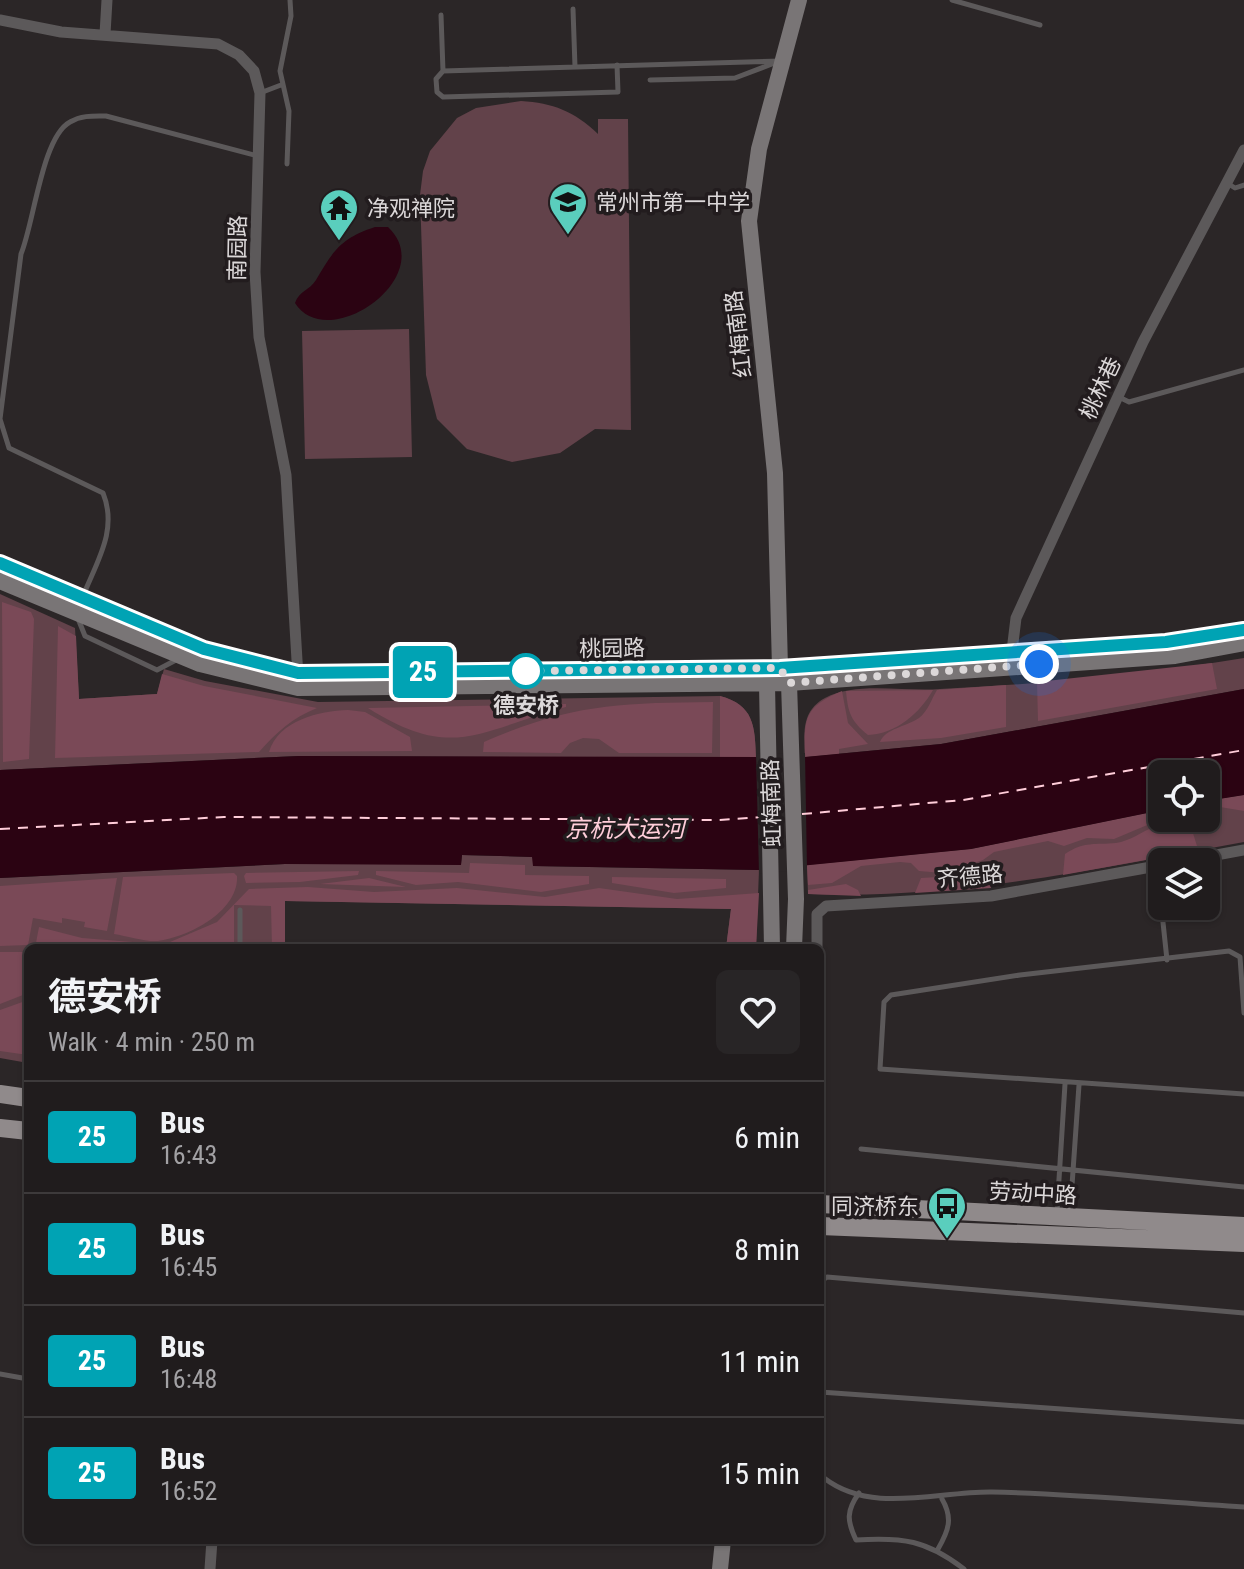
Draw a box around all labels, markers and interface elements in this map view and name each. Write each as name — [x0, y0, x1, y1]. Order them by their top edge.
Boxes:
school or university icon: 常州市第一中学 — [547, 181, 589, 236]
temple icon: 净观禅院 — [318, 187, 360, 242]
place label: 常州市第一中学 — [596, 190, 750, 215]
place label: 净观禅院 — [367, 196, 455, 221]
street label: 南园路 — [224, 215, 251, 281]
street label: 红梅南路 — [721, 289, 756, 379]
street label: 桃林巷 — [1075, 353, 1126, 423]
street label: 桃园路 — [579, 635, 645, 662]
your location — [1019, 644, 1059, 684]
line badge: 25 — [387, 646, 459, 698]
marker: 德安桥 — [509, 654, 543, 688]
text: 25 — [409, 655, 437, 688]
place label: 德安桥 — [493, 693, 559, 718]
street label: 虹梅南路 — [757, 759, 786, 847]
map controls — [1148, 760, 1220, 920]
button: locate — [1148, 760, 1220, 832]
water label: 京杭大运河 — [565, 815, 689, 843]
button: layers — [1148, 848, 1220, 920]
street label: 齐德路 — [936, 861, 1004, 892]
button: heart — [716, 970, 800, 1054]
text: 德安桥 — [48, 975, 162, 1019]
text: Walk · 4 min · 250 m — [48, 1027, 255, 1057]
text: Bus — [160, 1105, 205, 1140]
text: 25 — [78, 1120, 106, 1153]
text: 6 min — [734, 1120, 800, 1155]
text: 16:43 — [160, 1140, 217, 1170]
street label: 劳动中路 — [988, 1179, 1078, 1208]
bus stop icon: 同济桥东 — [926, 1185, 968, 1240]
place label: 同济桥东 — [831, 1194, 919, 1219]
text: Bus — [160, 1217, 205, 1252]
text: 25 — [78, 1232, 106, 1265]
text: 8 min — [734, 1232, 800, 1267]
text: 16:45 — [160, 1252, 217, 1282]
text: Bus — [160, 1329, 205, 1364]
text: 25 — [78, 1344, 106, 1377]
text: 11 min — [719, 1344, 800, 1379]
text: 16:48 — [160, 1364, 217, 1394]
text: Bus — [160, 1441, 205, 1476]
text: 25 — [78, 1456, 106, 1489]
text: 15 min — [719, 1456, 800, 1491]
text: 16:52 — [160, 1476, 217, 1506]

